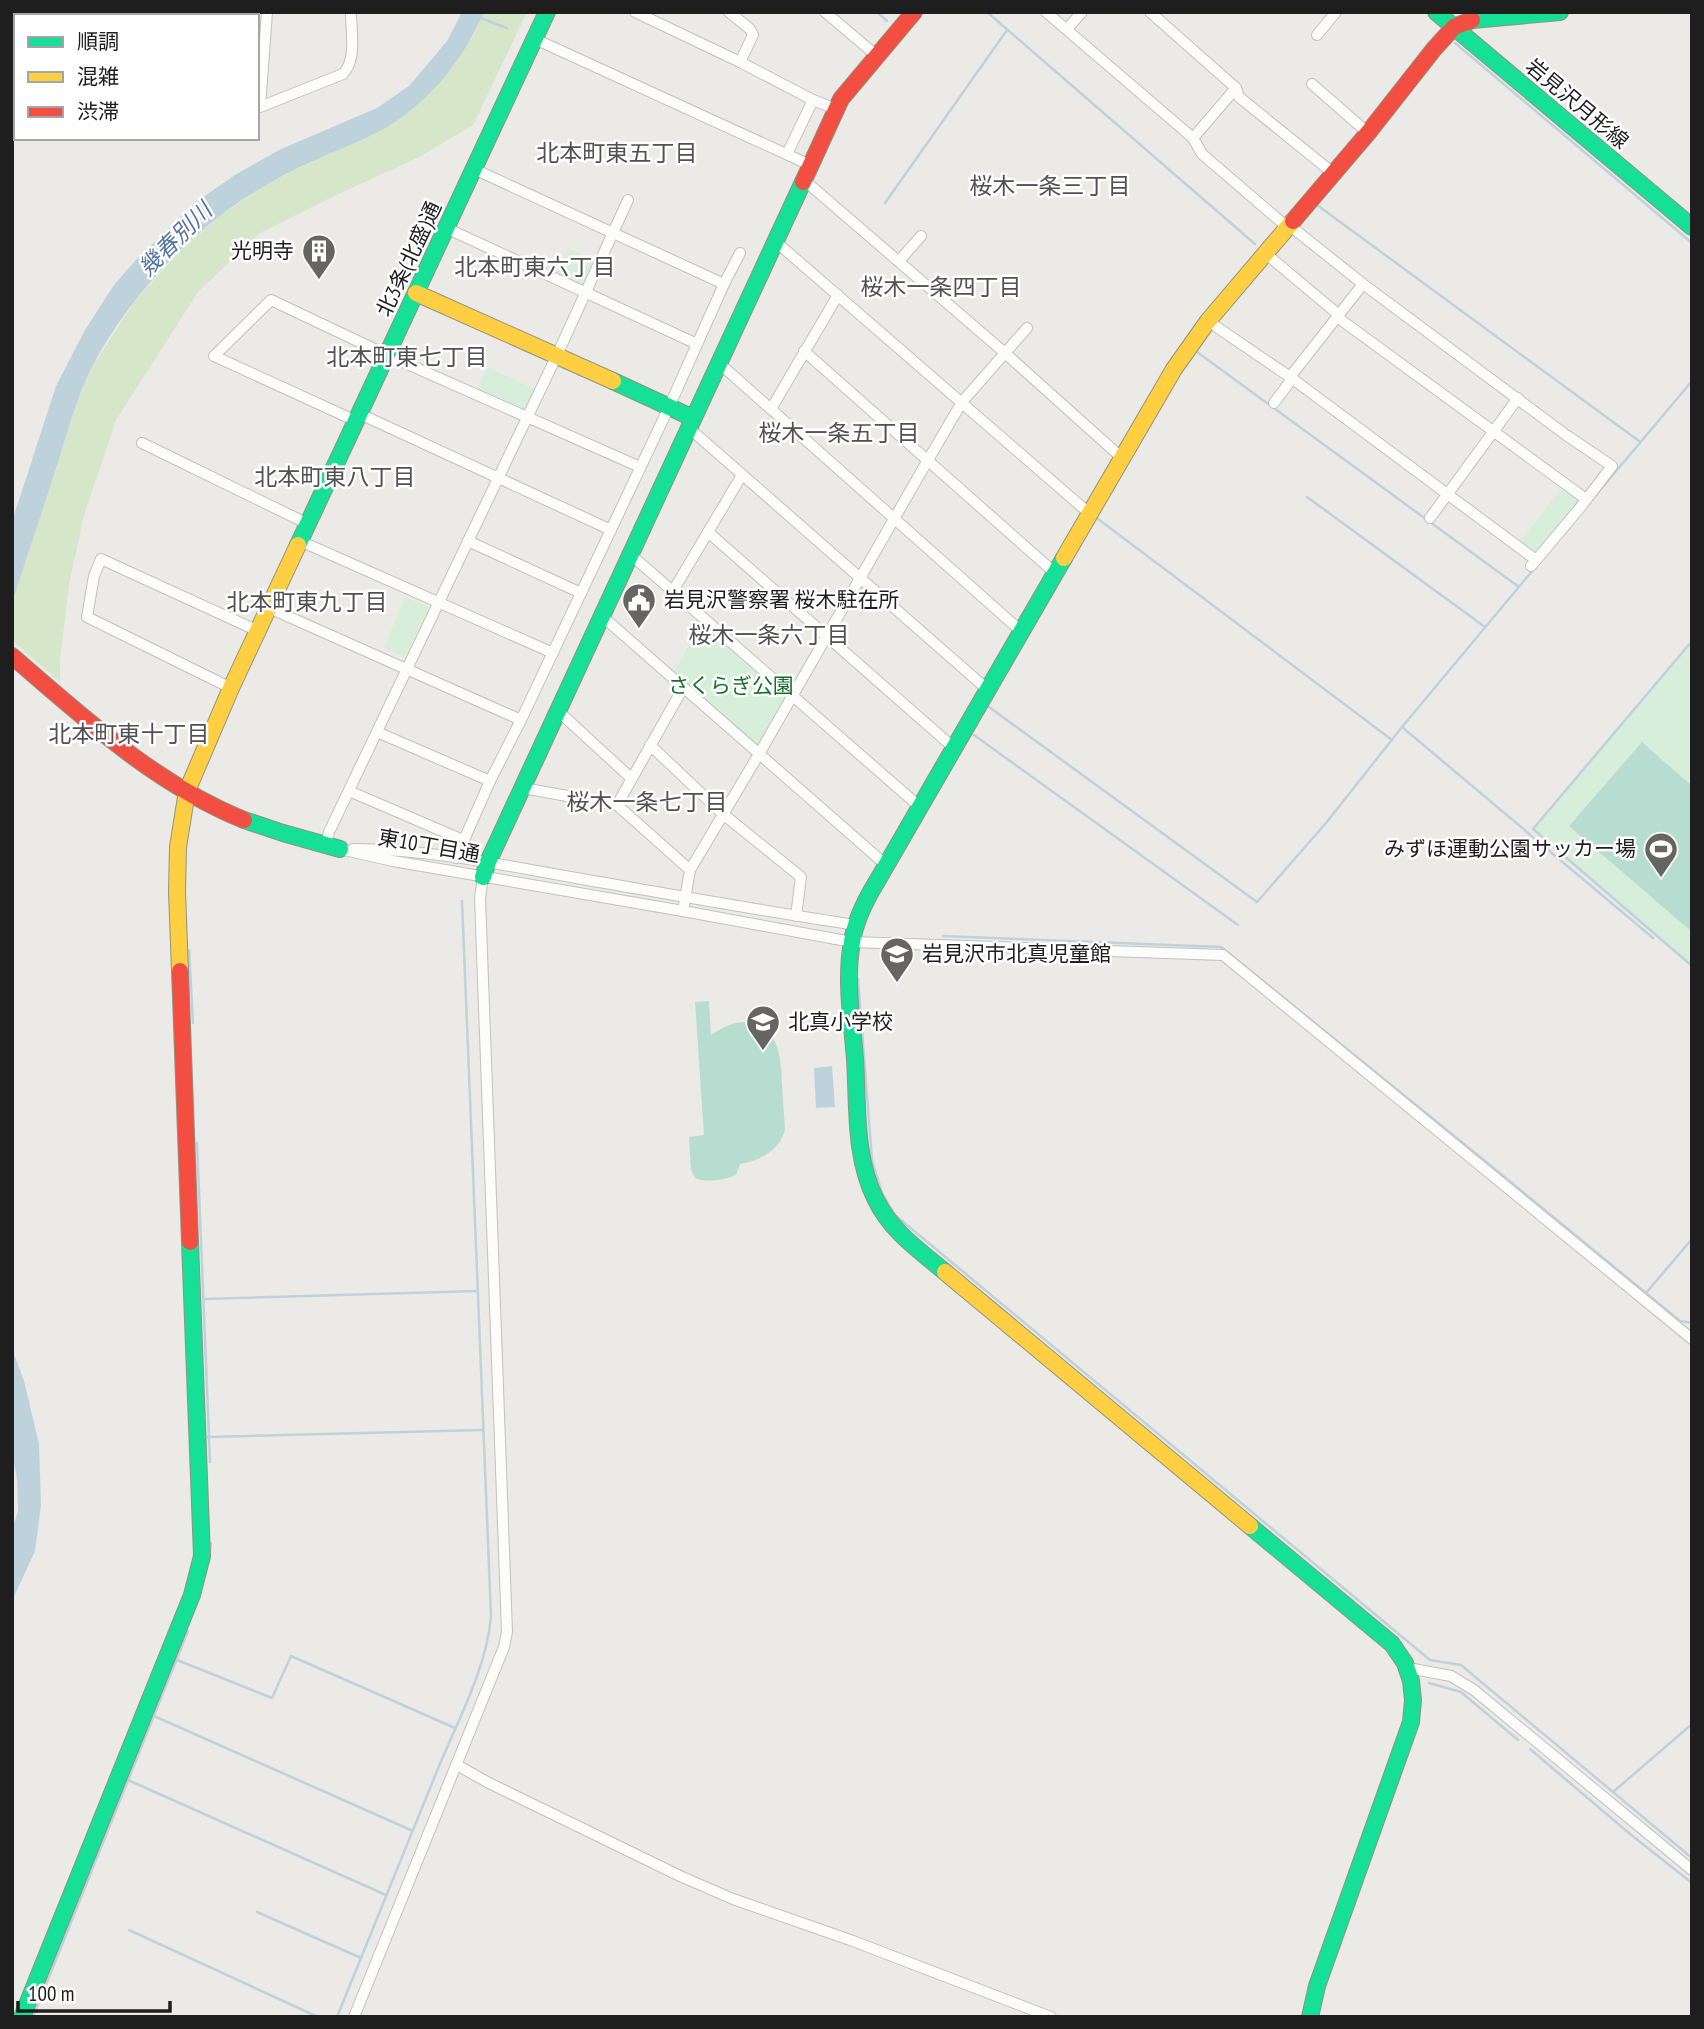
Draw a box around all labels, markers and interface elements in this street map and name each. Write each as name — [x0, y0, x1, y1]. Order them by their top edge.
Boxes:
legend — [14, 14, 259, 140]
text: 順調 — [77, 28, 119, 55]
street label: 岩見沢月形線 — [1520, 53, 1634, 154]
text: 混雑 — [77, 63, 119, 90]
text: 渋滞 — [77, 98, 119, 125]
district label: 北本町東五丁目 — [537, 138, 698, 167]
district label: 桜木一条三丁目 — [970, 171, 1131, 200]
water label: 幾春別川 — [132, 194, 220, 281]
street label: 北3条(北盛)通 — [370, 197, 447, 321]
building icon: 光明寺 — [300, 232, 338, 281]
place label: 光明寺 — [231, 237, 294, 264]
district label: 北本町東六丁目 — [455, 252, 616, 281]
district label: 桜木一条四丁目 — [861, 272, 1022, 301]
district label: 北本町東七丁目 — [327, 342, 488, 371]
district label: 桜木一条五丁目 — [759, 418, 920, 447]
district label: 北本町東八丁目 — [255, 462, 416, 491]
public building icon: 岩見沢警察署 桜木駐在所 — [620, 581, 658, 630]
place label: 岩見沢警察署 桜木駐在所 — [664, 586, 899, 613]
district label: 北本町東九丁目 — [227, 587, 388, 616]
district label: 桜木一条六丁目 — [689, 620, 850, 649]
park label: さくらぎ公園 — [668, 672, 794, 699]
district label: 北本町東十丁目 — [49, 719, 210, 748]
district label: 桜木一条七丁目 — [567, 787, 728, 816]
street label: 東10丁目通 — [376, 823, 482, 868]
sports icon: みずほ運動公園サッカー場 — [1642, 830, 1680, 879]
place label: みずほ運動公園サッカー場 — [1384, 835, 1636, 862]
school or university icon: 岩見沢市北真児童館 — [878, 935, 916, 984]
place label: 岩見沢市北真児童館 — [922, 940, 1111, 967]
school or university icon: 北真小学校 — [744, 1003, 782, 1052]
place label: 北真小学校 — [788, 1008, 893, 1035]
scale bar — [18, 1969, 170, 2013]
text: 100 m — [28, 1980, 74, 2007]

